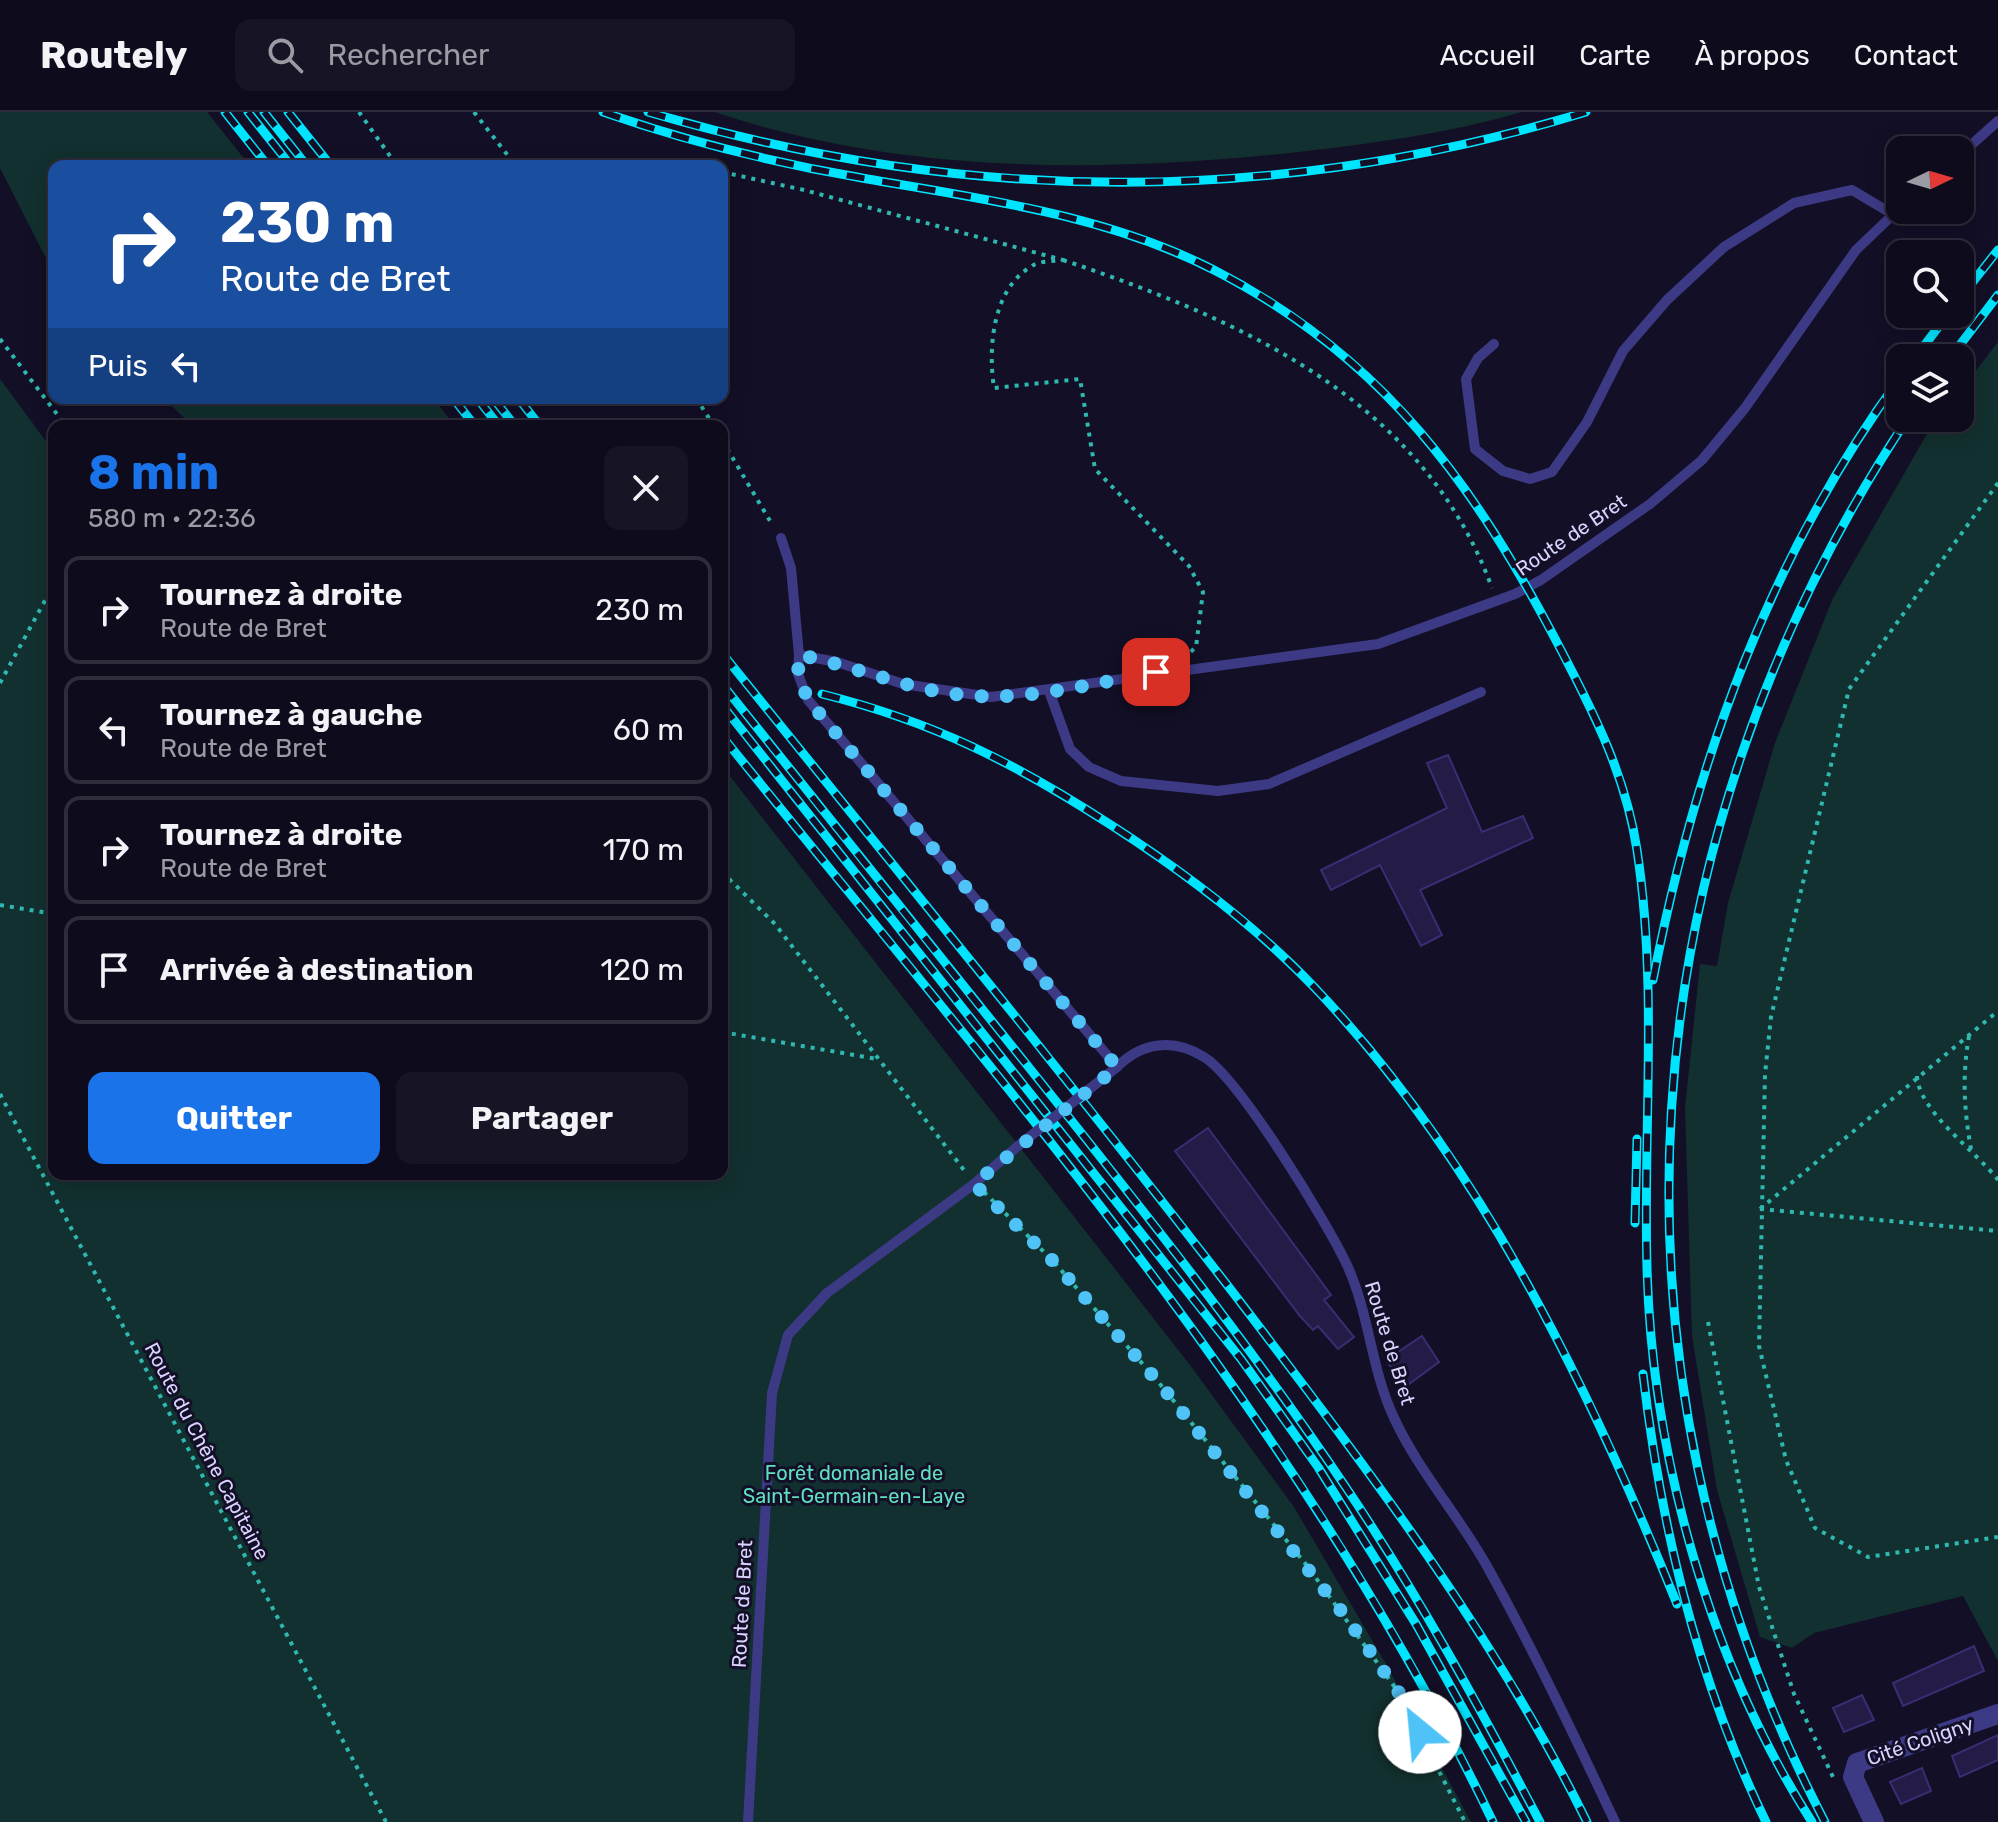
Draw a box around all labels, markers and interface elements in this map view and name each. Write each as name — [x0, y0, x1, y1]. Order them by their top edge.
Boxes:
search box — [235, 19, 795, 91]
text: Routely — [40, 32, 187, 78]
icon: search — [263, 33, 307, 77]
text: Rechercher — [327, 37, 490, 73]
text: Accueil — [1440, 39, 1535, 72]
text: Carte — [1579, 39, 1651, 72]
text: À propos — [1695, 39, 1810, 72]
text: Contact — [1854, 39, 1958, 72]
north arrow — [1886, 136, 1974, 224]
map controls — [1886, 136, 1974, 432]
text: 230 m — [220, 190, 395, 256]
icon: right — [88, 192, 192, 296]
button: search — [1886, 240, 1974, 328]
text: Route de Bret — [220, 257, 451, 300]
icon: left — [164, 344, 208, 388]
button: layers — [1886, 344, 1974, 432]
text: Puis — [88, 348, 148, 384]
text: 8 min — [88, 444, 219, 501]
button: close — [604, 446, 688, 530]
street label: Route de Bret — [1511, 489, 1631, 581]
text: 580 m · 22:36 — [88, 503, 256, 534]
text: Tournez à droite — [160, 577, 403, 613]
icon: right — [92, 588, 136, 632]
text: 230 m — [595, 592, 684, 628]
text: Route de Bret — [160, 613, 327, 644]
pin — [1122, 638, 1190, 706]
icon: arrive — [1134, 650, 1178, 694]
text: Tournez à gauche — [160, 697, 423, 733]
icon: left — [92, 708, 136, 752]
text: 60 m — [613, 712, 684, 748]
text: Route de Bret — [160, 733, 327, 764]
text: Tournez à droite — [160, 817, 403, 853]
icon: right — [92, 828, 136, 872]
text: 170 m — [603, 832, 684, 868]
text: Route de Bret — [160, 853, 327, 884]
icon: arrive — [92, 948, 136, 992]
text: Arrivée à destination — [160, 952, 474, 988]
text: 120 m — [600, 952, 684, 988]
button: Quitter — [88, 1072, 380, 1164]
button: Partager — [396, 1072, 688, 1164]
street label: Route de Bret — [1360, 1278, 1420, 1408]
street label: Route du Chêne Capitaine — [140, 1338, 274, 1564]
park label: Forêt domaniale de Saint-Germain-en-Laye — [743, 1461, 965, 1508]
street label: Route de Bret — [727, 1539, 757, 1669]
position arrow — [1378, 1690, 1462, 1774]
street label: Cité Coligny — [1863, 1712, 1977, 1770]

